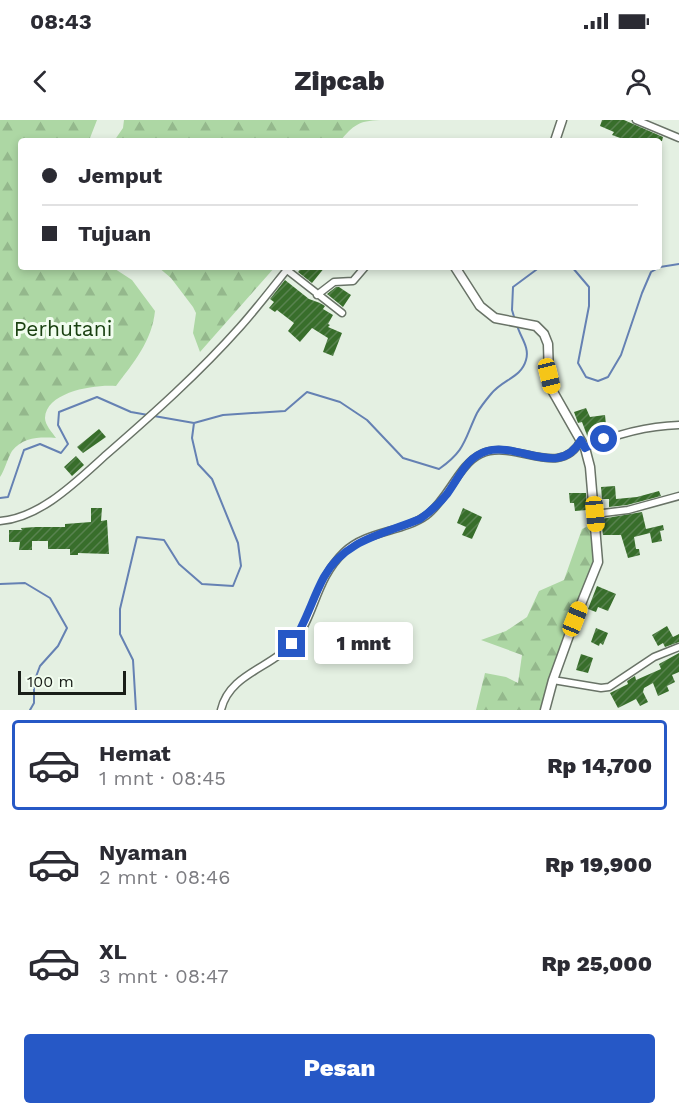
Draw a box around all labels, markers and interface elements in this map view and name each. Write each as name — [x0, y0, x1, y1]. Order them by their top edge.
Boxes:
text: 08:43 — [30, 9, 92, 34]
icon: back — [24, 65, 57, 98]
text: Zipcab — [294, 65, 385, 97]
icon: person — [622, 65, 655, 98]
text: Jemput — [78, 163, 162, 188]
text: Tujuan — [78, 221, 151, 246]
park label: Perhutani — [14, 316, 112, 341]
car — [536, 356, 562, 396]
route start — [590, 425, 617, 452]
car — [584, 495, 606, 533]
car — [560, 599, 590, 639]
callout: 1 mnt — [313, 623, 412, 665]
route end — [278, 630, 305, 657]
text: 1 mnt — [336, 631, 391, 655]
scale bar — [18, 668, 126, 696]
text: 100 m — [27, 672, 74, 691]
icon: car — [27, 738, 81, 792]
text: Hemat — [99, 741, 171, 766]
text: Rp 14,700 — [547, 753, 652, 778]
text: 1 mnt · 08:45 — [99, 766, 226, 790]
icon: car — [27, 837, 81, 891]
text: Nyaman — [99, 840, 187, 865]
text: Rp 19,900 — [545, 852, 652, 877]
text: 2 mnt · 08:46 — [99, 865, 230, 889]
icon: car — [27, 936, 81, 990]
text: XL — [99, 939, 127, 964]
text: Rp 25,000 — [542, 951, 652, 976]
text: 3 mnt · 08:47 — [99, 964, 228, 988]
button: Pesan — [24, 1034, 655, 1103]

